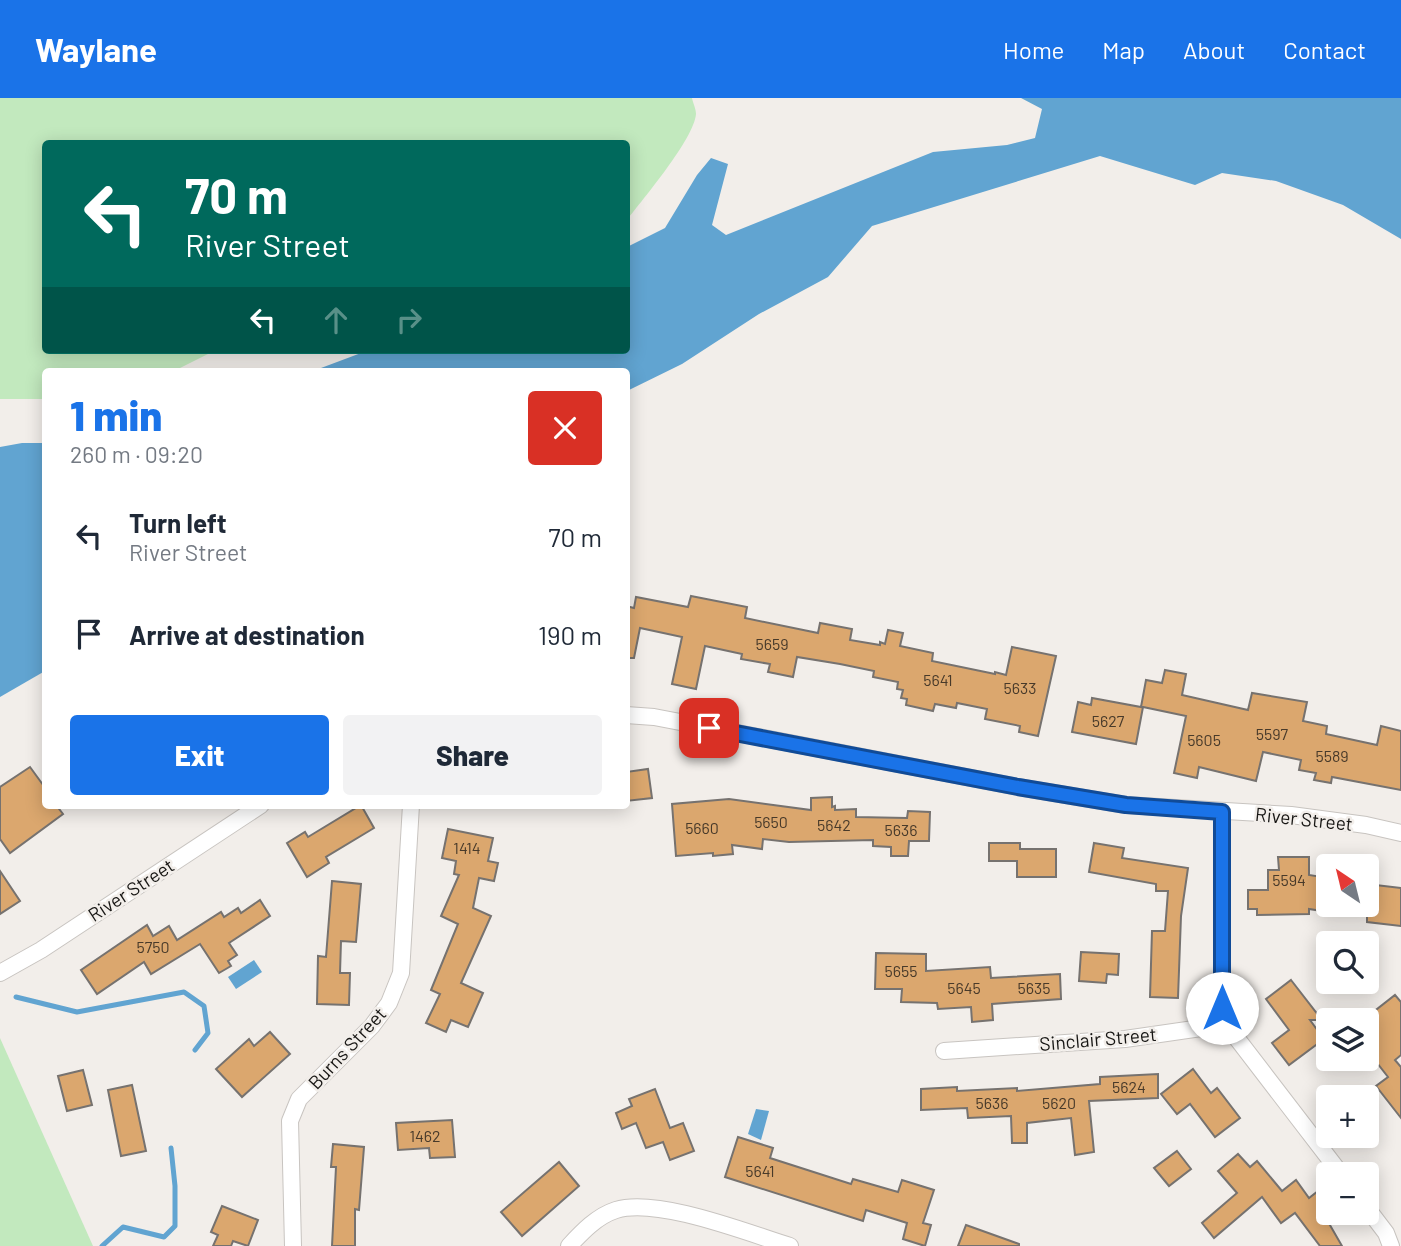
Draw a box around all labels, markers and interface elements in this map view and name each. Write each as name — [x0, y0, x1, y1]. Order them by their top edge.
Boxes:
text: Waylane — [35, 29, 157, 69]
text: Home — [1003, 35, 1064, 64]
text: Map — [1102, 35, 1145, 64]
text: About — [1183, 35, 1245, 64]
text: Contact — [1283, 35, 1366, 64]
text: 70 m — [185, 165, 288, 224]
icon: left — [70, 168, 161, 259]
text: River Street — [185, 225, 350, 263]
icon: left — [244, 301, 282, 339]
icon: ahead — [317, 301, 355, 339]
icon: right — [390, 301, 428, 339]
text: 1 min — [70, 389, 162, 439]
button: close — [528, 391, 602, 465]
text: 260 m · 09:20 — [70, 440, 203, 468]
text: Turn left — [129, 507, 227, 538]
icon: left — [70, 517, 108, 555]
text: 70 m — [548, 521, 602, 552]
text: River Street — [129, 538, 248, 566]
icon: arrive — [70, 615, 108, 653]
text: Arrive at destination — [129, 619, 365, 650]
text: 190 m — [538, 619, 602, 650]
house number: 5659 — [755, 634, 789, 653]
house number: 5641 — [923, 670, 953, 689]
house number: 5633 — [1004, 678, 1036, 697]
pin — [679, 698, 739, 758]
icon: arrive — [690, 709, 728, 747]
house number: 5627 — [1092, 711, 1125, 730]
button: Exit — [70, 715, 329, 795]
button: Share — [343, 715, 602, 795]
house number: 5597 — [1256, 724, 1289, 743]
house number: 5605 — [1187, 730, 1221, 749]
house number: 5589 — [1315, 746, 1349, 765]
street label: River Street — [1254, 802, 1354, 835]
house number: 5650 — [754, 812, 788, 831]
house number: 5642 — [817, 815, 851, 834]
house number: 5660 — [685, 818, 719, 837]
house number: 5636 — [885, 820, 917, 839]
house number: 1414 — [453, 838, 481, 857]
street label: River Street — [83, 853, 178, 926]
north arrow — [1316, 854, 1379, 917]
map controls — [1316, 854, 1379, 1225]
house number: 5594 — [1272, 870, 1306, 889]
button: search — [1316, 931, 1379, 994]
house number: 5750 — [136, 937, 170, 956]
house number: 5655 — [885, 961, 917, 980]
position arrow — [1185, 971, 1259, 1045]
house number: 5645 — [947, 978, 981, 997]
house number: 5635 — [1018, 978, 1050, 997]
street label: Burns Street — [303, 1002, 390, 1093]
button: layers — [1316, 1008, 1379, 1071]
street label: Sinclair Street — [1038, 1022, 1157, 1055]
house number: 5624 — [1112, 1077, 1146, 1096]
button: + — [1316, 1085, 1379, 1148]
house number: 5636 — [976, 1093, 1008, 1112]
house number: 5620 — [1042, 1093, 1076, 1112]
house number: 1462 — [409, 1126, 441, 1145]
house number: 5641 — [745, 1161, 775, 1180]
button: − — [1316, 1162, 1379, 1225]

